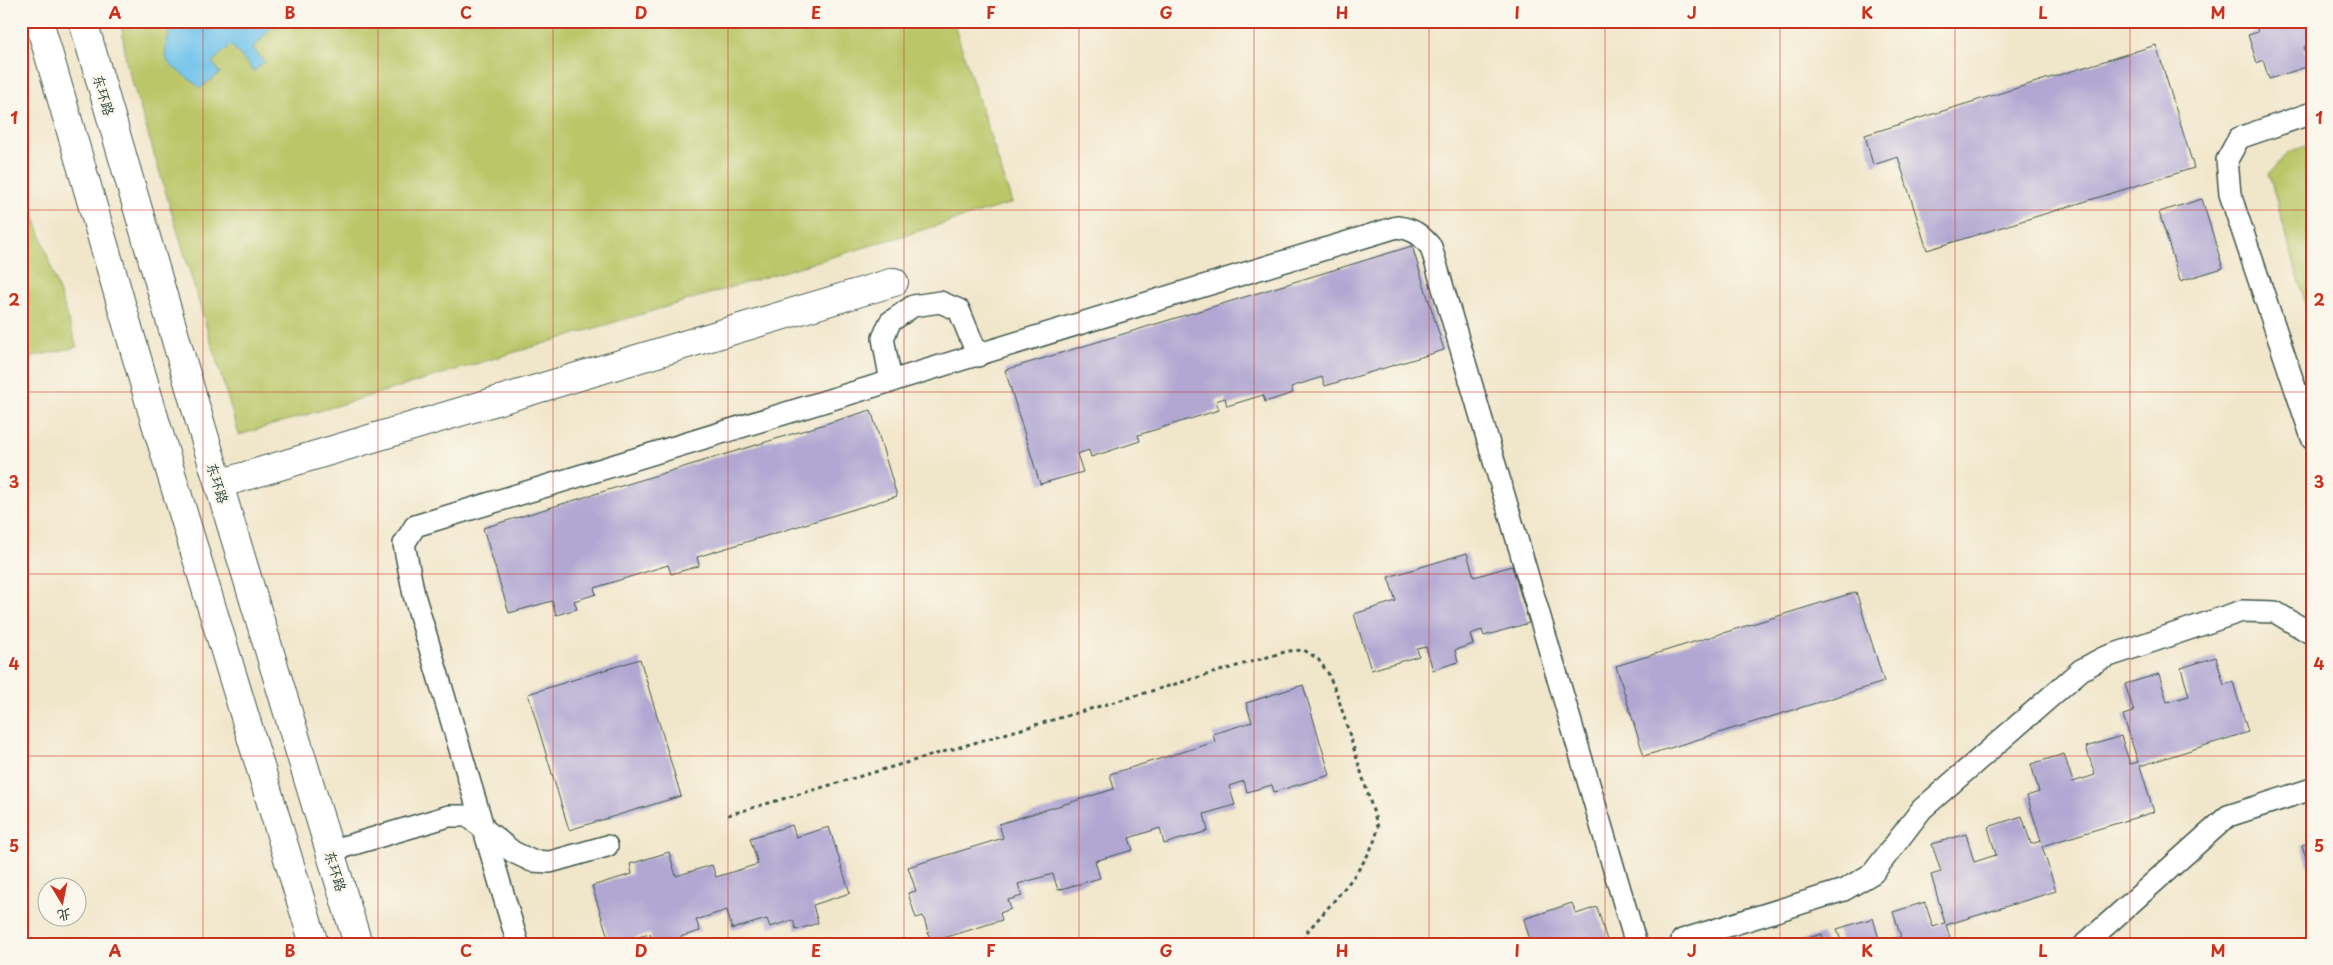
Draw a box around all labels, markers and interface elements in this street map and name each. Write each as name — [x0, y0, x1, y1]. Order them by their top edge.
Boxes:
text: A — [109, 0, 122, 24]
text: B — [285, 0, 296, 24]
text: C — [460, 0, 472, 24]
text: D — [635, 0, 647, 24]
text: E — [811, 0, 821, 24]
text: F — [986, 0, 996, 24]
text: G — [1159, 0, 1173, 24]
text: H — [1336, 0, 1348, 24]
text: I — [1514, 0, 1520, 24]
text: J — [1687, 0, 1697, 24]
text: K — [1861, 0, 1873, 24]
text: L — [2038, 0, 2048, 24]
text: M — [2210, 0, 2226, 24]
street label: 东环路 — [88, 72, 120, 118]
text: 1 — [10, 105, 18, 129]
text: 1 — [2315, 105, 2323, 129]
text: 2 — [8, 287, 20, 311]
text: 2 — [2313, 287, 2325, 311]
street label: 东环路 — [202, 460, 234, 506]
text: 3 — [9, 469, 19, 493]
text: 3 — [2314, 469, 2324, 493]
text: 4 — [9, 651, 20, 675]
text: 4 — [2314, 651, 2325, 675]
text: 5 — [9, 833, 19, 857]
text: 5 — [2314, 833, 2324, 857]
street label: 东环路 — [320, 848, 352, 894]
north arrow — [38, 878, 88, 928]
text: 北 — [56, 904, 73, 927]
text: A — [109, 938, 122, 962]
text: B — [285, 938, 296, 962]
text: C — [460, 938, 472, 962]
text: D — [635, 938, 647, 962]
text: E — [811, 938, 821, 962]
text: F — [986, 938, 996, 962]
text: G — [1159, 938, 1173, 962]
text: H — [1336, 938, 1348, 962]
text: I — [1514, 938, 1520, 962]
text: J — [1687, 938, 1697, 962]
text: K — [1861, 938, 1873, 962]
text: L — [2038, 938, 2048, 962]
text: M — [2210, 938, 2226, 962]

